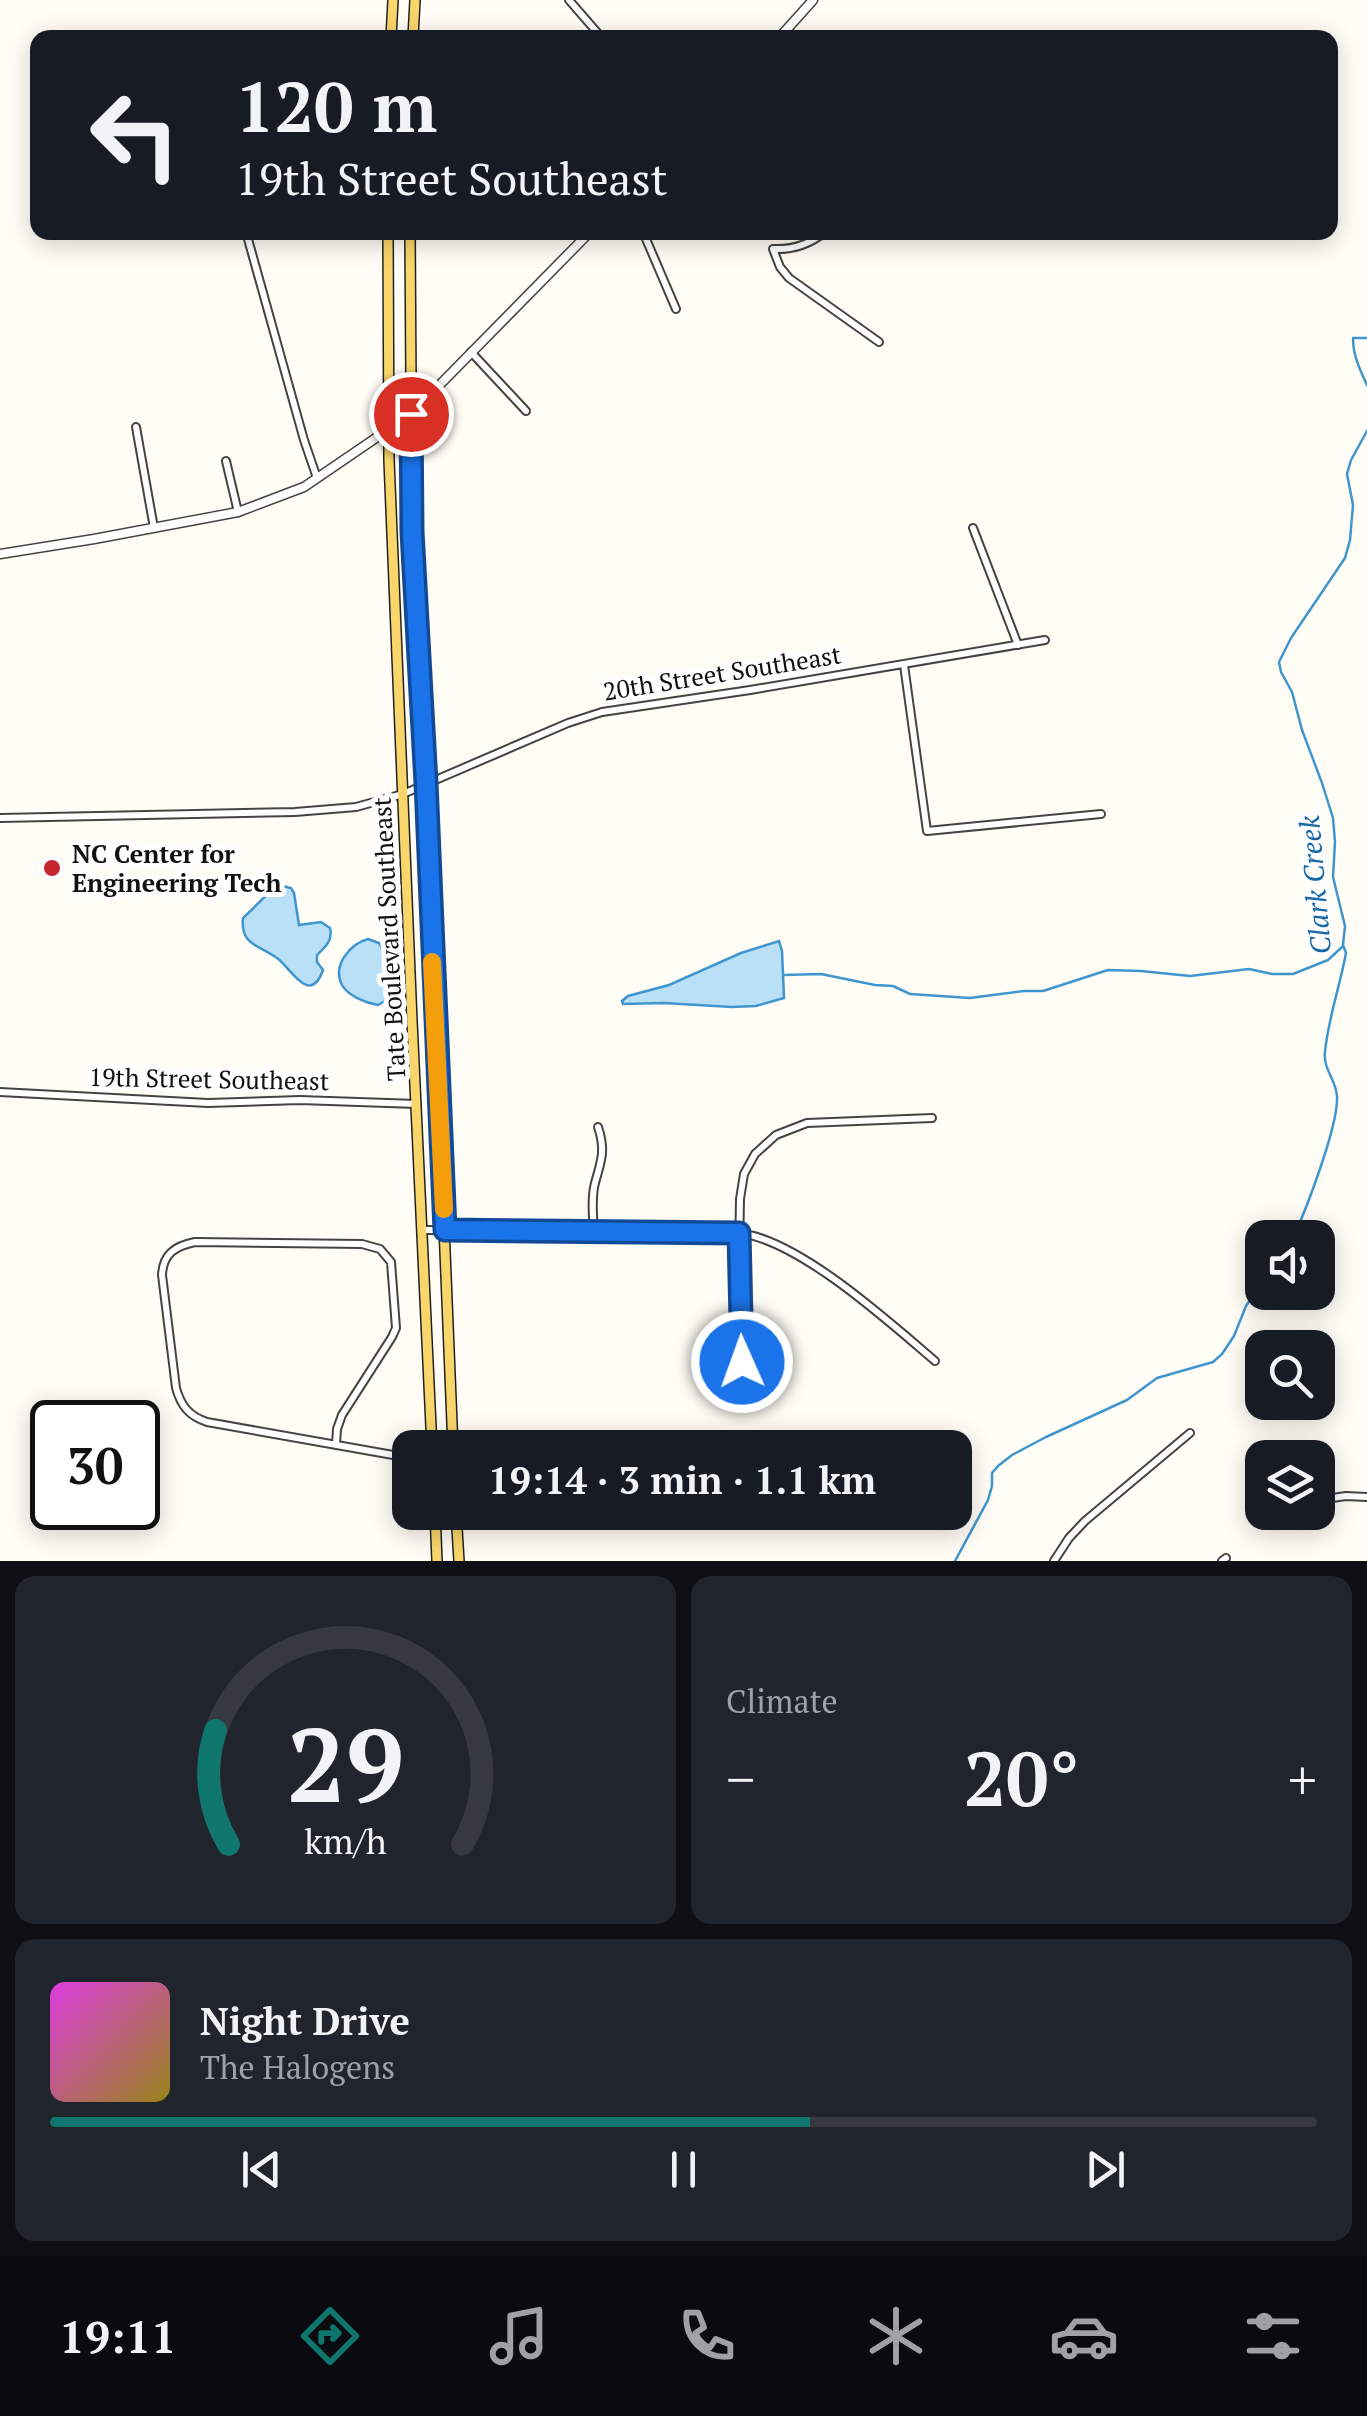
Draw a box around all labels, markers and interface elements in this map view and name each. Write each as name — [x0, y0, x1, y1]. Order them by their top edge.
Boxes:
text: 120 m — [235, 59, 437, 152]
icon: left — [70, 70, 200, 200]
text: 19th Street Southeast — [235, 148, 668, 208]
pin — [369, 372, 454, 457]
icon: arrive — [384, 387, 439, 442]
street label: 20th Street Southeast — [601, 637, 843, 708]
street label: Tate Boulevard Southeast — [365, 796, 412, 1082]
water label: Clark Creek — [1290, 814, 1339, 956]
place label: NC Center for Engineering Tech — [72, 837, 281, 899]
marker: NC Center for Engineering Tech — [41, 857, 63, 879]
street label: 19th Street Southeast — [89, 1060, 329, 1097]
map controls — [1245, 1220, 1335, 1530]
button: sound — [1245, 1220, 1335, 1310]
position arrow — [690, 1310, 794, 1414]
button: search — [1245, 1330, 1335, 1420]
speed limit sign: 30 — [30, 1400, 160, 1530]
button: layers — [1245, 1440, 1335, 1530]
text: 19:14 · 3 min · 1.1 km — [488, 1455, 876, 1505]
text: Climate — [726, 1680, 838, 1722]
text: 29 — [287, 1694, 404, 1832]
text: 20° — [964, 1728, 1079, 1827]
text: − — [726, 1742, 755, 1815]
text: + — [1288, 1742, 1317, 1815]
text: km/h — [304, 1817, 387, 1864]
text: Night Drive — [200, 1996, 410, 2046]
text: The Halogens — [200, 2046, 395, 2088]
icon: previous — [234, 2142, 289, 2197]
icon: pause — [656, 2142, 711, 2197]
icon: next — [1078, 2142, 1133, 2197]
icon: directions — [295, 2301, 365, 2371]
icon: music — [484, 2301, 554, 2371]
icon: phone — [672, 2301, 742, 2371]
icon: climate — [861, 2301, 931, 2371]
icon: car — [1049, 2301, 1119, 2371]
icon: filters — [1238, 2301, 1308, 2371]
text: 19:11 — [59, 2306, 176, 2366]

